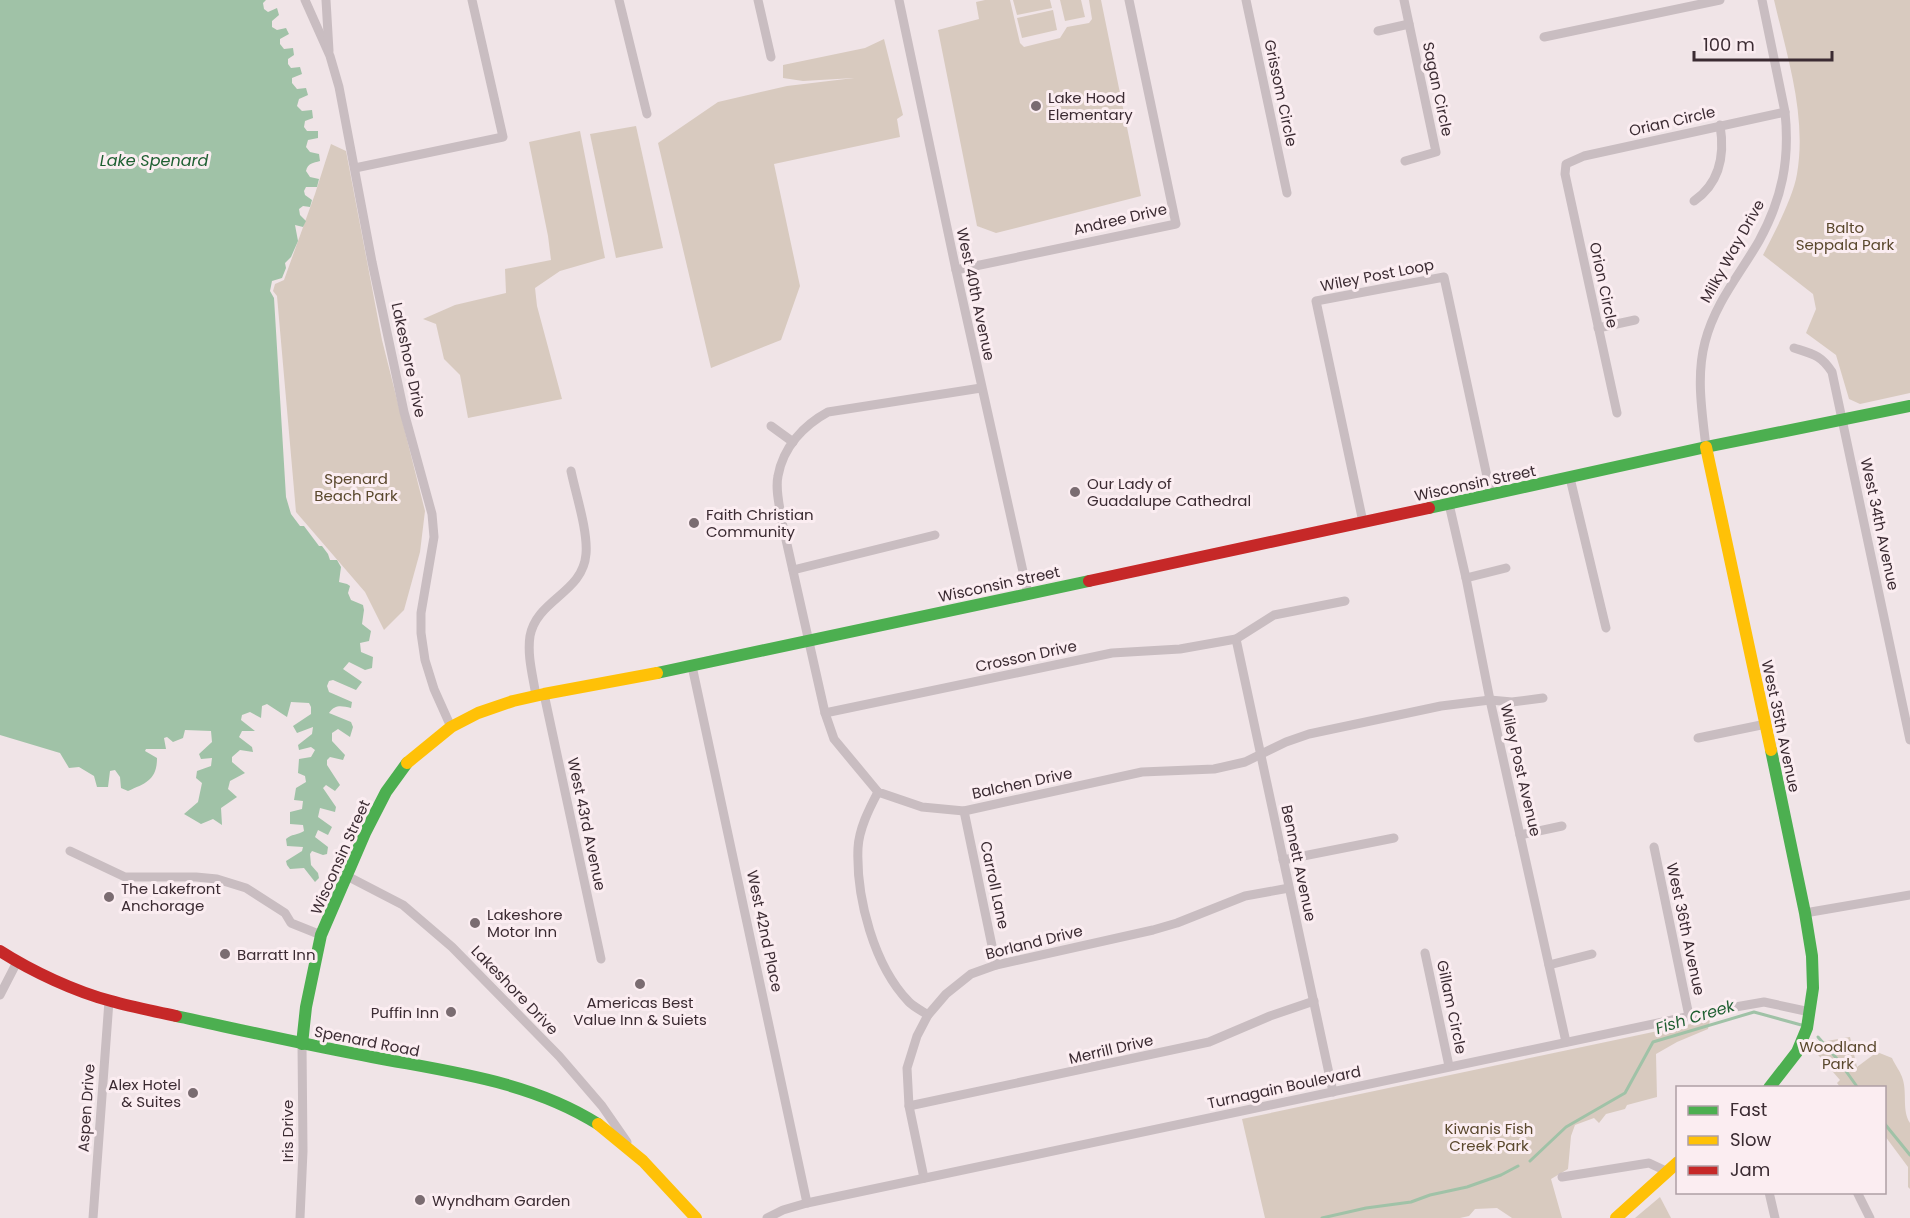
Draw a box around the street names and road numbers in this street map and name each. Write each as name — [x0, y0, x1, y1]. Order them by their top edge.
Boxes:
street label: Grissom Circle — [1259, 38, 1303, 148]
street label: Sagan Circle — [1418, 40, 1458, 138]
street label: Orian Circle — [1627, 101, 1717, 141]
street label: Milky Way Drive — [1695, 195, 1769, 307]
street label: Andree Drive — [1071, 198, 1169, 240]
street label: West 40th Avenue — [952, 226, 1000, 362]
street label: Orion Circle — [1585, 240, 1623, 330]
street label: Wiley Post Loop — [1318, 254, 1436, 296]
street label: Lakeshore Drive — [387, 301, 431, 419]
street label: West 34th Avenue — [1856, 456, 1904, 592]
street label: Wisconsin Street — [1412, 460, 1538, 506]
street label: Wisconsin Street — [936, 561, 1062, 607]
street label: Crosson Drive — [973, 635, 1079, 677]
street label: West 35th Avenue — [1757, 658, 1805, 794]
street label: Wiley Post Avenue — [1496, 702, 1546, 838]
street label: West 43rd Avenue — [563, 756, 611, 892]
street label: Balchen Drive — [970, 762, 1074, 804]
street label: Wisconsin Street — [305, 796, 375, 918]
street label: Bennett Avenue — [1276, 803, 1322, 923]
street label: Carroll Lane — [975, 839, 1015, 931]
street label: West 36th Avenue — [1662, 861, 1710, 997]
street label: West 42nd Place — [742, 868, 788, 994]
street label: Borland Drive — [983, 920, 1085, 964]
street label: Lakeshore Drive — [467, 941, 563, 1039]
street label: Gillam Circle — [1432, 958, 1472, 1056]
street label: Spenard Road — [313, 1021, 421, 1061]
street label: Merrill Drive — [1067, 1029, 1155, 1069]
street label: Turnagain Boulevard — [1205, 1060, 1363, 1114]
street label: Aspen Drive — [72, 1063, 100, 1153]
street label: Iris Drive — [277, 1100, 298, 1162]

